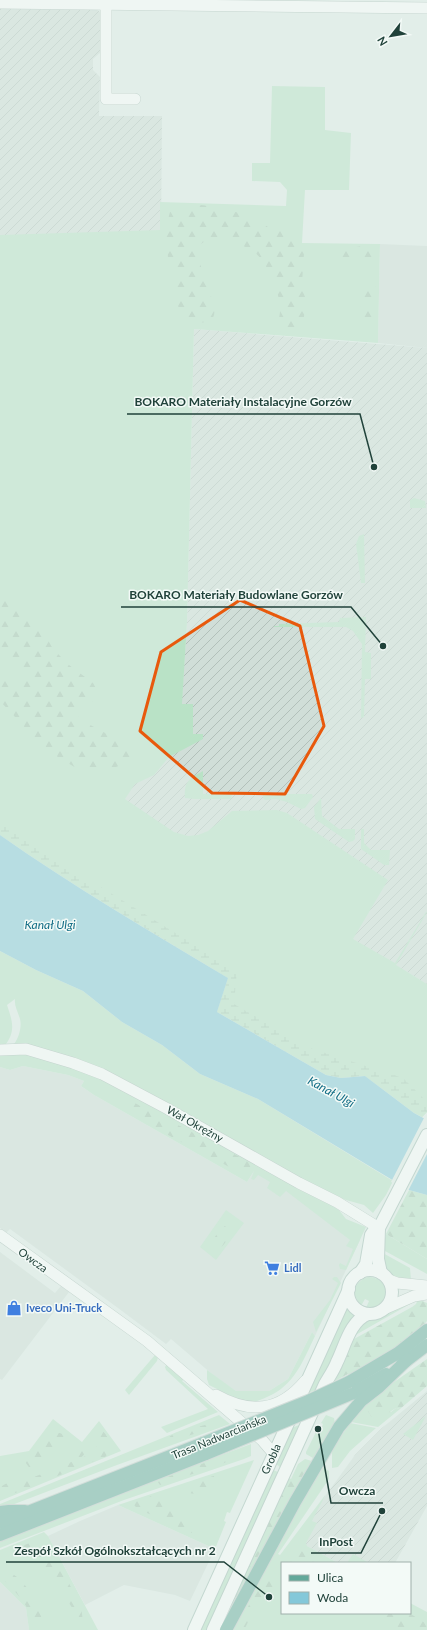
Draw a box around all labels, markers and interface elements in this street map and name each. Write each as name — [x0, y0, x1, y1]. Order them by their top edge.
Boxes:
north arrow — [371, 16, 411, 56]
text: N — [374, 34, 390, 48]
callout: BOKARO Materiały Instalacyjne Gorzów — [127, 390, 360, 414]
text: BOKARO Materiały Instalacyjne Gorzów — [134, 394, 352, 409]
callout: BOKARO Materiały Budowlane Gorzów — [121, 583, 351, 607]
text: BOKARO Materiały Budowlane Gorzów — [129, 587, 343, 602]
water label: Kanał Ulgi — [24, 917, 76, 932]
water label: Kanał Ulgi — [305, 1073, 357, 1111]
street label: Wał Okrężny — [165, 1103, 226, 1145]
street label: Owcza — [16, 1245, 50, 1275]
supermarket icon: Lidl — [263, 1259, 281, 1277]
place label: Lidl — [284, 1261, 302, 1274]
shop icon: Iveco Uni-Truck — [5, 1299, 23, 1317]
place label: Iveco Uni-Truck — [26, 1301, 102, 1314]
street label: Trasa Nadwarciańska — [170, 1412, 268, 1461]
street label: Grobla — [258, 1441, 283, 1476]
callout: Owcza — [331, 1479, 383, 1503]
text: Owcza — [339, 1483, 375, 1498]
callout: InPost — [311, 1529, 361, 1553]
text: InPost — [319, 1534, 353, 1549]
callout: Zespół Szkół Ogólnokształcących nr 2 — [6, 1538, 224, 1562]
text: Zespół Szkół Ogólnokształcących nr 2 — [14, 1543, 216, 1558]
legend — [281, 1562, 411, 1614]
text: Ulica — [317, 1570, 343, 1585]
text: Woda — [317, 1590, 348, 1605]

